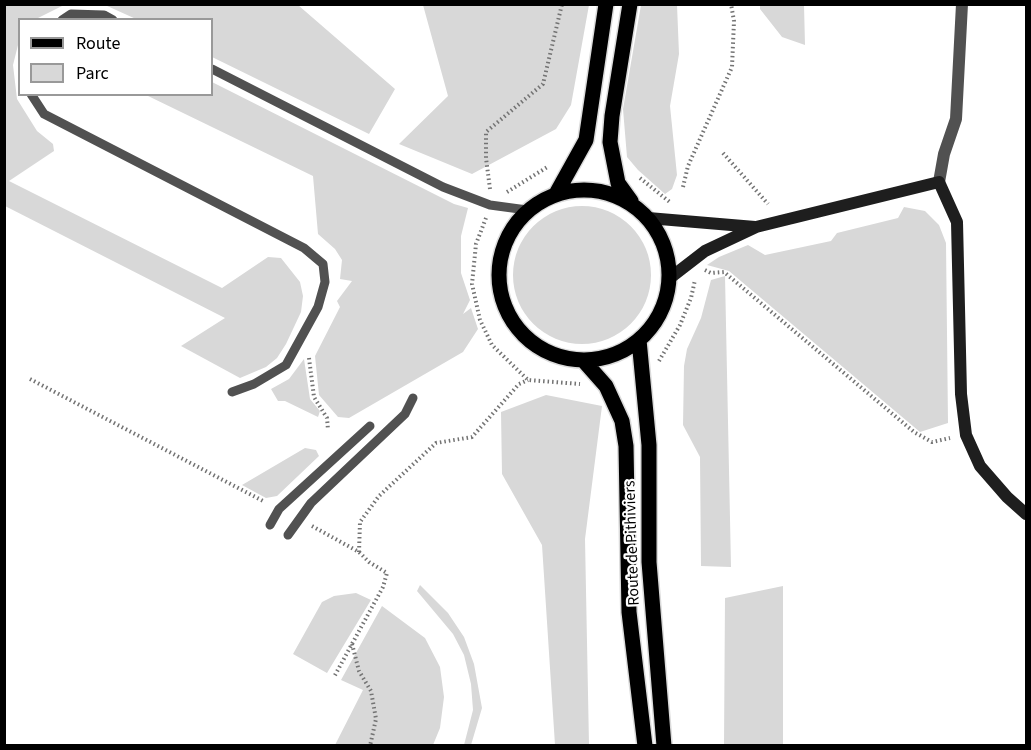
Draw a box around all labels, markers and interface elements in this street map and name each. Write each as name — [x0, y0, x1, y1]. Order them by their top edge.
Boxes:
legend — [18, 18, 213, 96]
text: Route — [76, 31, 120, 56]
text: Parc — [76, 61, 109, 86]
street label: Route de Pithiviers — [621, 480, 645, 606]

